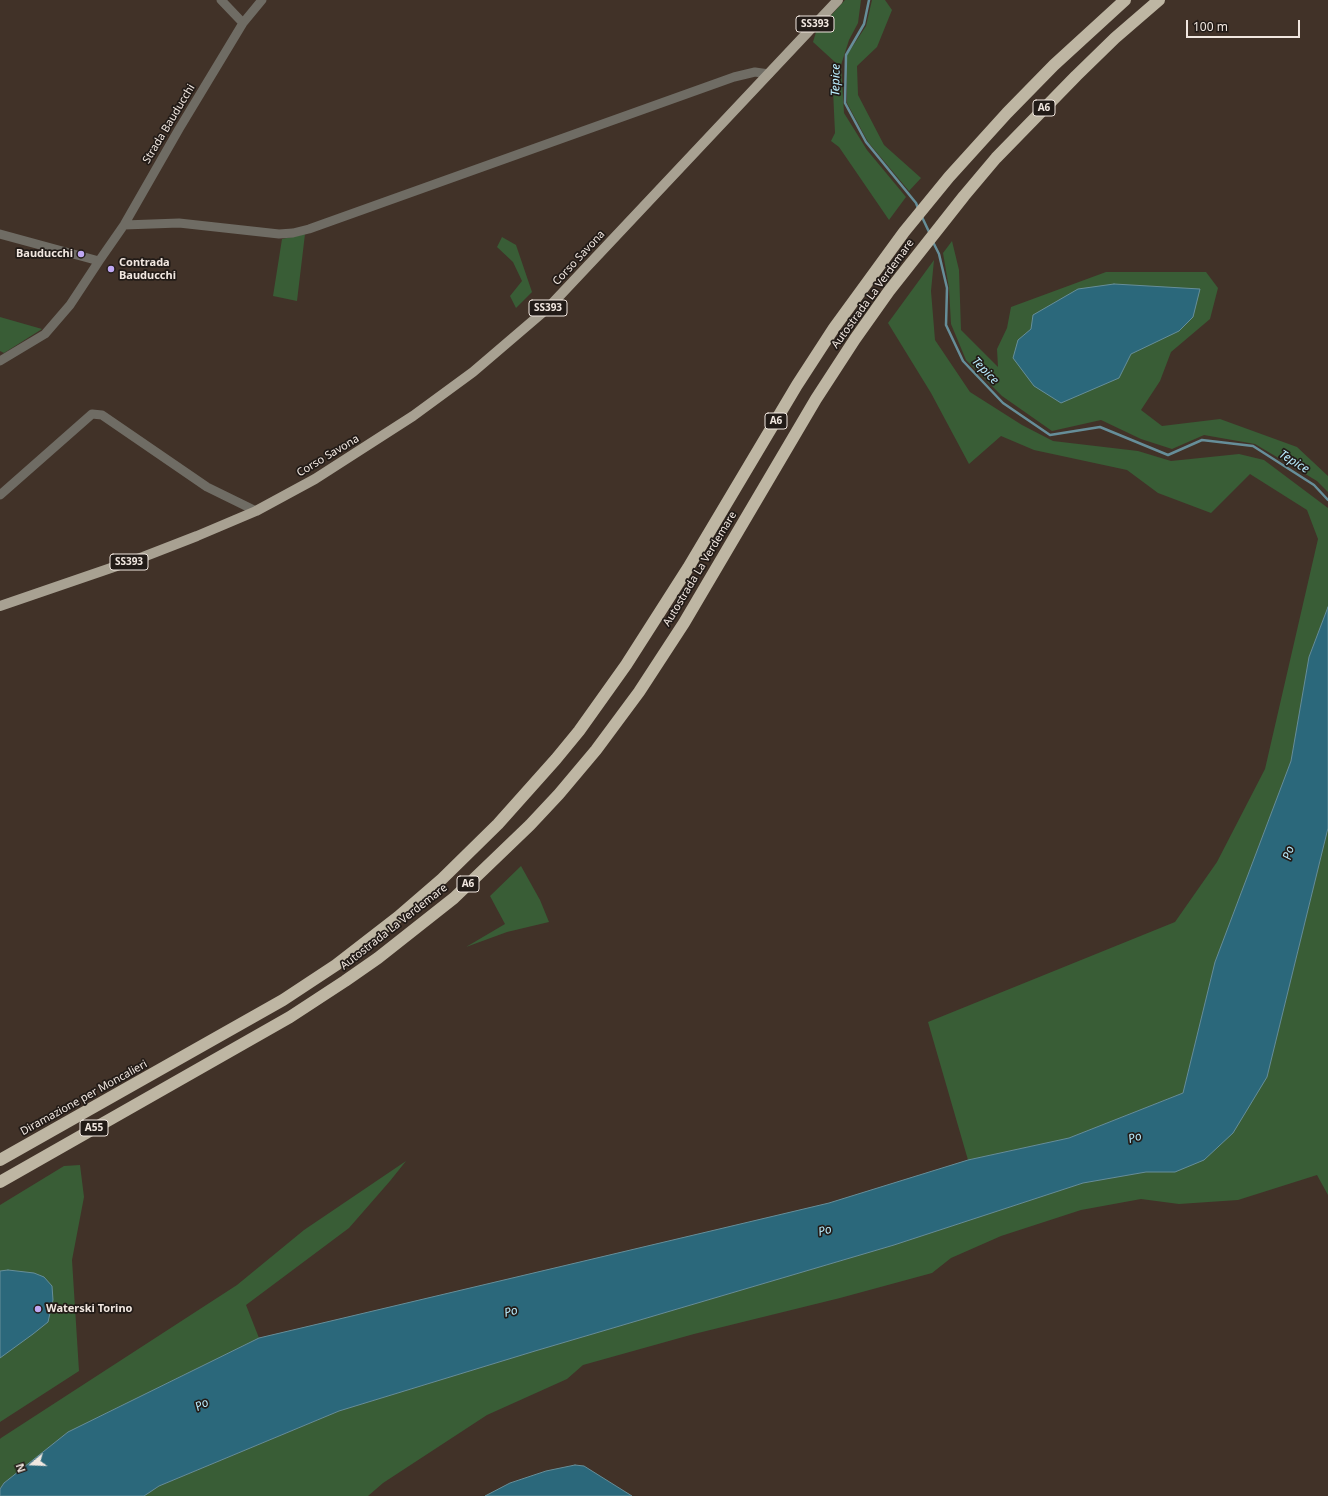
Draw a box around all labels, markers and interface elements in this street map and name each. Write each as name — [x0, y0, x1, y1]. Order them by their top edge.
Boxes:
scale bar — [1188, 12, 1302, 38]
road number: SS393 — [796, 16, 834, 32]
text: 100 m — [1193, 18, 1228, 35]
water label: Tepice — [829, 64, 843, 96]
street label: Strada Bauducchi — [140, 82, 198, 166]
road number: A6 — [1033, 100, 1055, 116]
street label: Corso Savona — [550, 228, 608, 288]
street label: Autostrada La Verdemare — [829, 237, 917, 351]
place label: Bauducchi — [16, 247, 73, 261]
marker: Bauducchi — [76, 249, 86, 259]
place label: Contrada Bauducchi — [119, 256, 176, 282]
marker: Contrada Bauducchi — [106, 264, 116, 274]
road number: SS393 — [529, 300, 567, 316]
water label: Tepice — [968, 354, 1002, 388]
road number: A6 — [765, 413, 787, 429]
street label: Corso Savona — [294, 432, 362, 480]
water label: Tepice — [1276, 447, 1312, 477]
street label: Autostrada La Verdemare — [660, 509, 740, 629]
road number: SS393 — [110, 554, 148, 570]
water label: Po — [1280, 845, 1298, 861]
road number: A6 — [457, 876, 479, 892]
street label: Autostrada La Verdemare — [338, 881, 450, 973]
street label: Diramazione per Moncalieri — [18, 1058, 150, 1138]
road number: A55 — [80, 1120, 108, 1136]
water label: Po — [1126, 1129, 1144, 1147]
water label: Po — [817, 1222, 833, 1240]
place label: Waterski Torino — [46, 1302, 132, 1316]
water label: Po — [503, 1303, 519, 1321]
marker: Waterski Torino — [33, 1304, 43, 1314]
water label: Po — [193, 1396, 211, 1414]
north arrow — [12, 1444, 52, 1484]
text: N — [12, 1461, 29, 1475]

